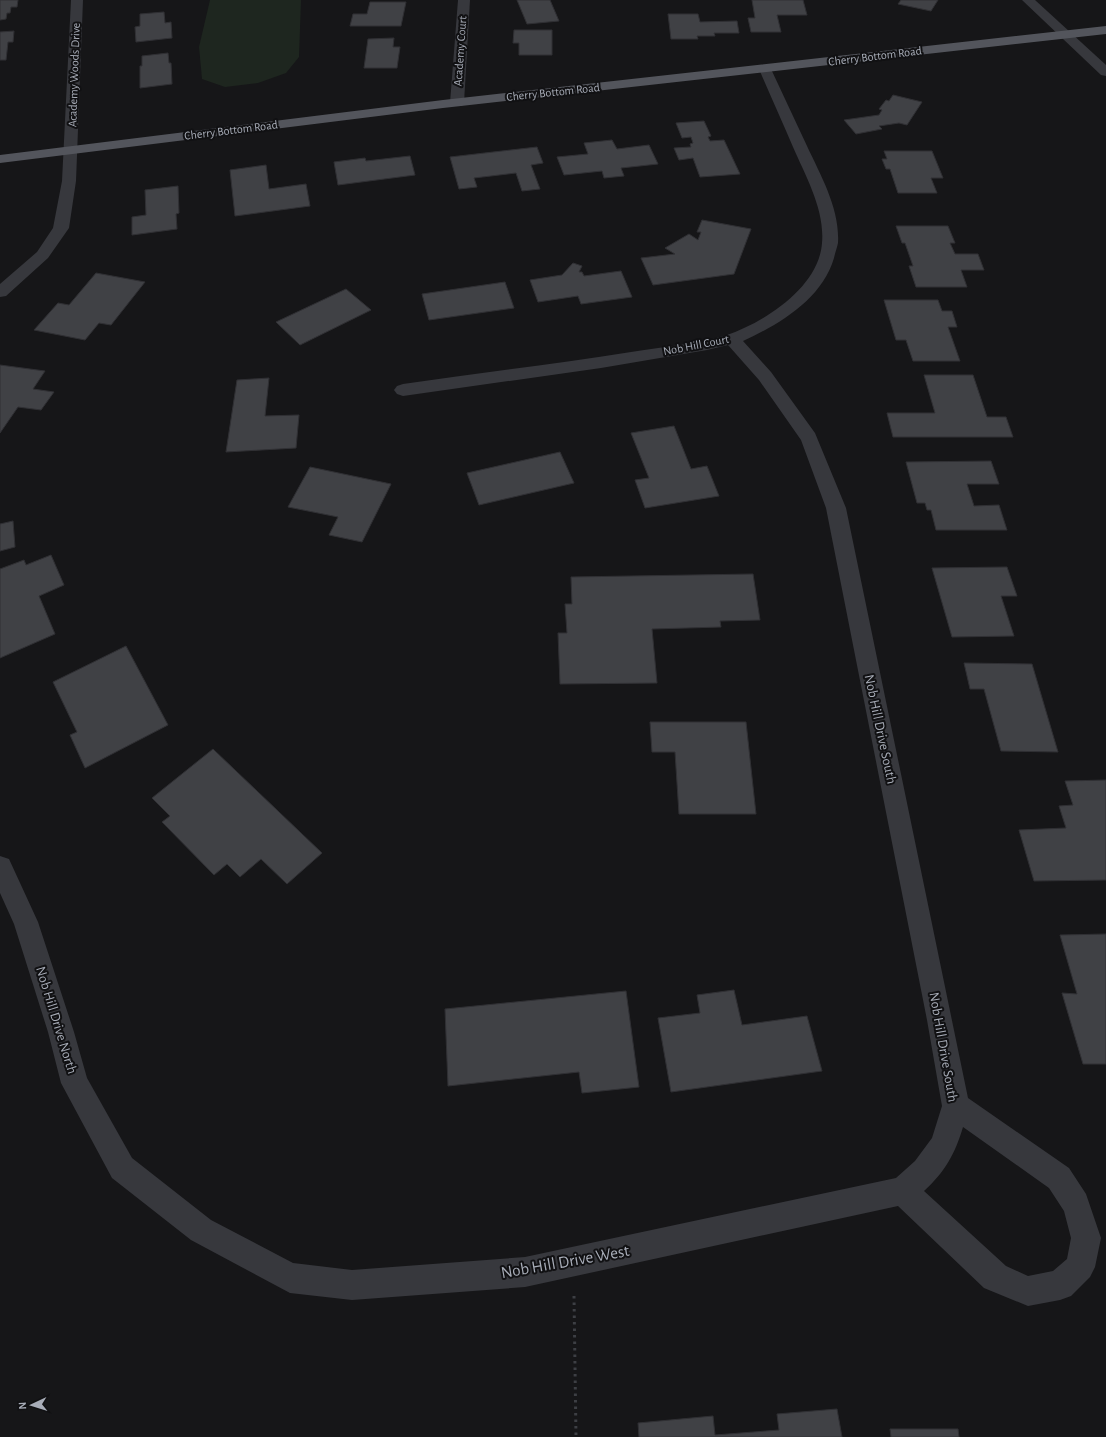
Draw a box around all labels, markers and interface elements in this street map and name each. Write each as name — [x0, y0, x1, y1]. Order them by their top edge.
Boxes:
street label: Academy Court — [452, 15, 469, 87]
street label: Academy Woods Drive — [66, 23, 83, 127]
street label: Cherry Bottom Road — [828, 44, 922, 69]
street label: Cherry Bottom Road — [506, 81, 600, 104]
street label: Cherry Bottom Road — [184, 118, 278, 143]
street label: Nob Hill Court — [662, 333, 730, 357]
street label: Nob Hill Drive South — [862, 673, 898, 785]
street label: Nob Hill Drive North — [33, 965, 79, 1076]
street label: Nob Hill Drive South — [926, 991, 960, 1103]
street label: Nob Hill Drive West — [499, 1242, 631, 1281]
north arrow — [12, 1385, 52, 1425]
text: N — [17, 1401, 28, 1410]

